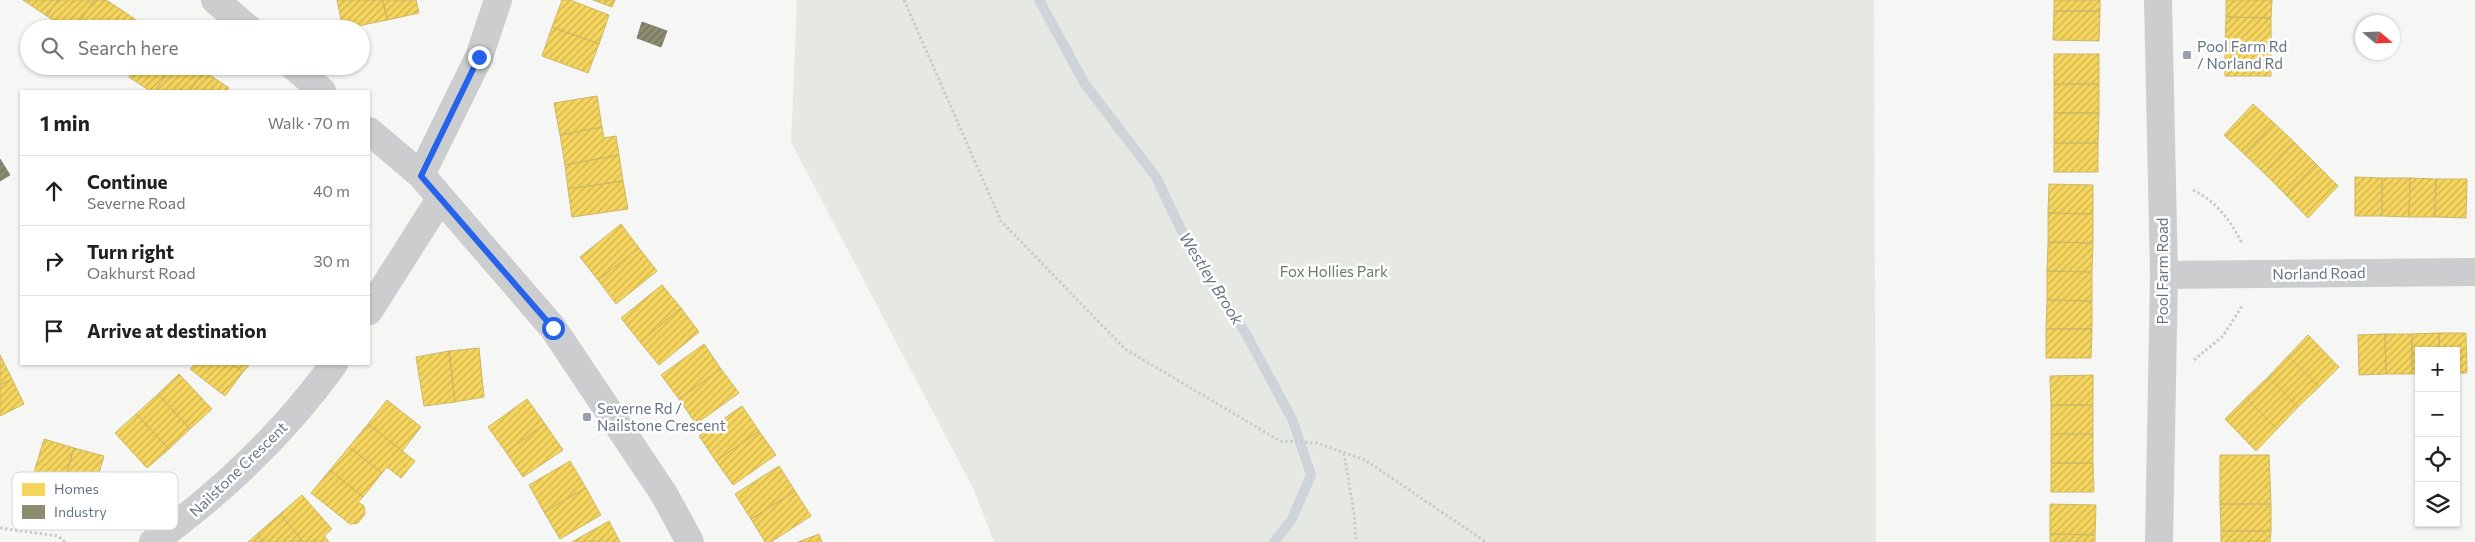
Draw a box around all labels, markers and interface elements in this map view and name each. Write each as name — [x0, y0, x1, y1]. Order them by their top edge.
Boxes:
north arrow — [2355, 15, 2400, 60]
search box — [20, 20, 370, 75]
icon: search — [38, 34, 66, 62]
text: Search here — [78, 36, 178, 59]
place label: Pool Farm Rd / Norland Rd — [2197, 37, 2287, 72]
route end — [468, 46, 491, 69]
marker: Pool Farm Rd / Norland Rd — [2181, 49, 2193, 61]
text: 1 min — [40, 110, 90, 135]
text: Walk · 70 m — [268, 113, 350, 132]
text: Continue — [87, 170, 167, 193]
icon: ahead — [40, 177, 68, 205]
text: 40 m — [313, 181, 350, 200]
text: Severne Road — [87, 193, 185, 212]
street label: Pool Farm Road — [2153, 218, 2171, 324]
water label: Westley Brook — [1176, 228, 1248, 328]
text: Turn right — [87, 240, 174, 263]
icon: right — [40, 247, 68, 275]
text: 30 m — [313, 251, 350, 270]
park label: Fox Hollies Park — [1280, 262, 1388, 280]
text: Oakhurst Road — [87, 263, 196, 282]
street label: Norland Road — [2272, 263, 2366, 283]
icon: arrive — [40, 317, 68, 345]
route start — [542, 317, 565, 340]
text: Arrive at destination — [87, 319, 267, 342]
map controls — [2415, 347, 2460, 527]
button: + — [2415, 347, 2460, 392]
button: − — [2415, 392, 2460, 437]
place label: Severne Rd / Nailstone Crescent — [597, 399, 726, 434]
marker: Severne Rd / Nailstone Crescent — [581, 411, 593, 423]
street label: Nailstone Crescent — [185, 418, 291, 520]
button: locate — [2415, 437, 2460, 482]
legend — [12, 472, 178, 530]
text: Homes — [54, 480, 99, 497]
button: layers — [2415, 482, 2460, 527]
text: Industry — [54, 503, 107, 520]

